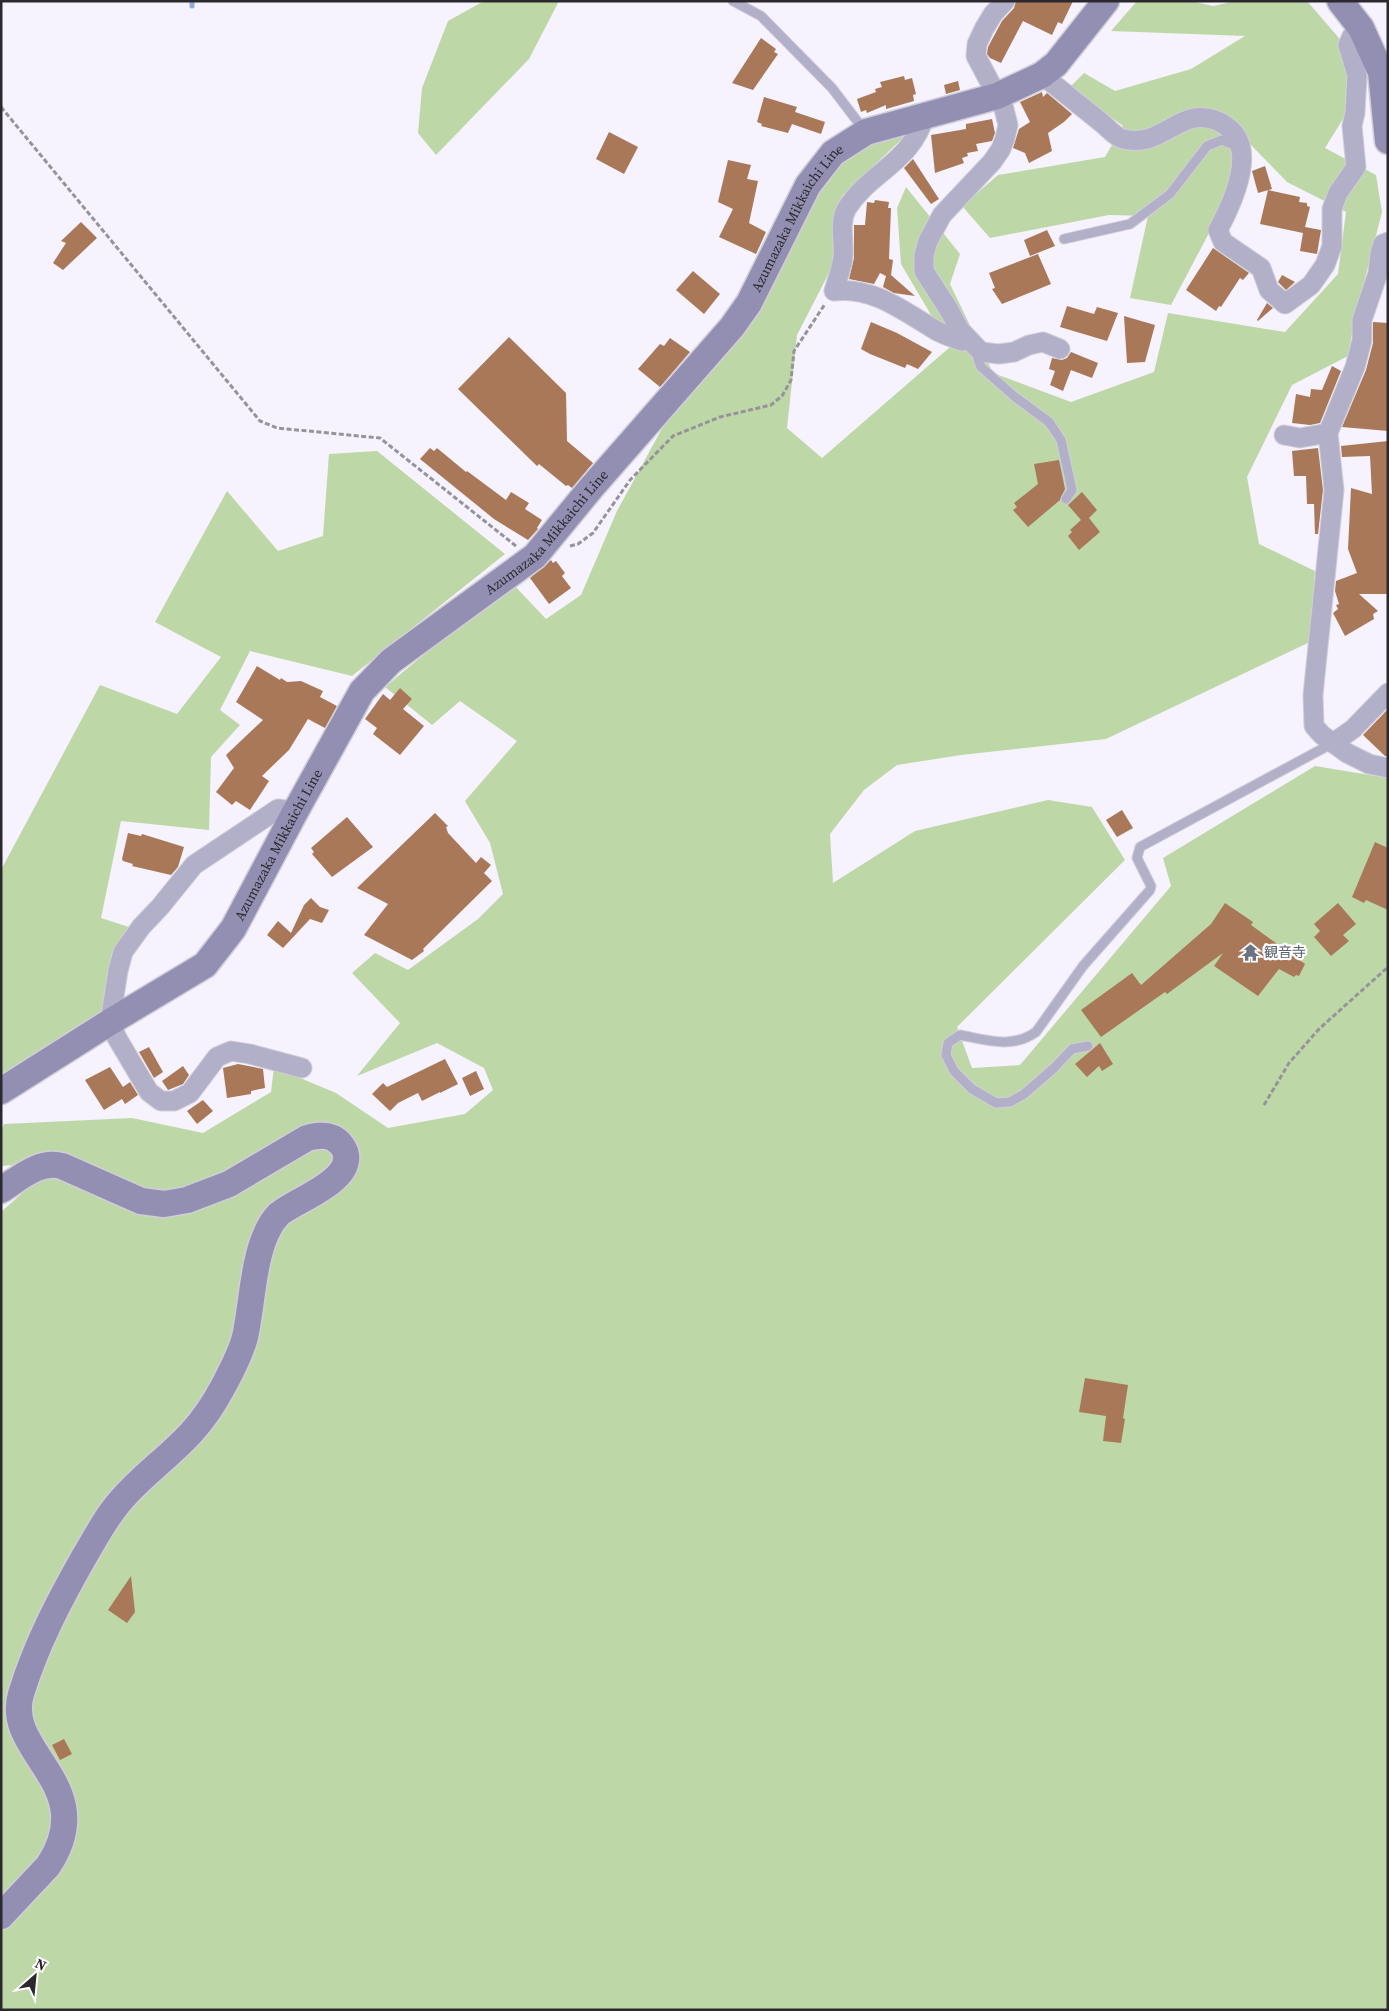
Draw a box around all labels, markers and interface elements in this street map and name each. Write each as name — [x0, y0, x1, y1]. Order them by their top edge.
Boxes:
street label: Azumazaka Mikkaichi Line — [746, 139, 847, 295]
street label: Azumazaka Mikkaichi Line — [481, 465, 613, 599]
street label: Azumazaka Mikkaichi Line — [229, 765, 327, 924]
temple icon: 観音寺 — [1240, 942, 1260, 962]
place label: 観音寺 — [1264, 942, 1306, 962]
north arrow — [10, 1951, 60, 2001]
text: N — [32, 1953, 50, 1976]

